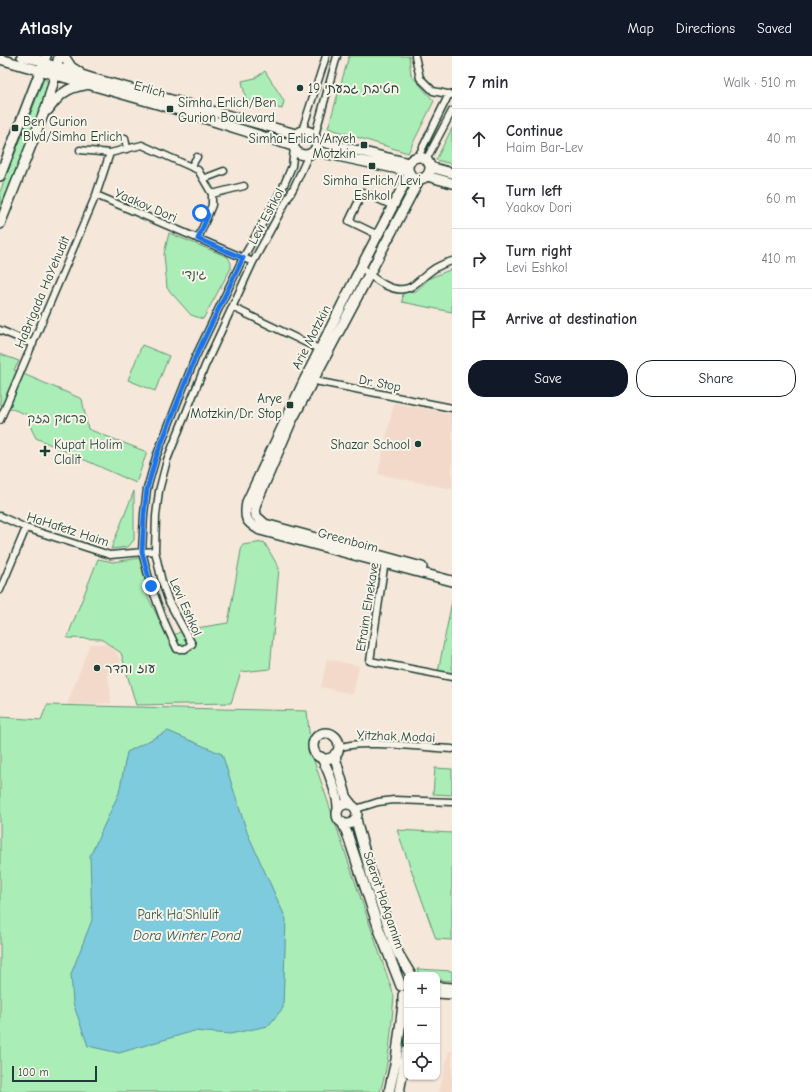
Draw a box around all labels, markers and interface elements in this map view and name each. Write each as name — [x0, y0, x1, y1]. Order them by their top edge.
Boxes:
text: Atlasly — [20, 17, 72, 39]
text: Map — [627, 20, 654, 37]
text: Directions — [676, 20, 735, 37]
text: Saved — [757, 20, 792, 37]
text: 7 min — [468, 73, 509, 92]
text: Walk · 510 m — [724, 75, 796, 90]
street label: Erlich — [133, 77, 167, 101]
place label: חטיבת גבעתי 19 — [308, 81, 399, 96]
marker: חטיבת גבעתי 19 — [295, 83, 305, 93]
place label: Simha Erlich/Ben Gurion Boulevard — [178, 95, 276, 125]
marker: Simha Erlich/Ben Gurion Boulevard — [165, 104, 175, 114]
place label: Ben Gurion Blvd/Simha Erlich — [23, 114, 123, 144]
text: Continue — [506, 122, 563, 140]
marker: Ben Gurion Blvd/Simha Erlich — [10, 123, 20, 133]
icon: ahead — [468, 128, 490, 150]
place label: Simha Erlich/Aryeh Motzkin — [249, 131, 356, 161]
text: 40 m — [767, 131, 796, 146]
marker: Simha Erlich/Aryeh Motzkin — [359, 140, 369, 150]
text: Haim Bar-Lev — [506, 140, 583, 155]
marker: Simha Erlich/Levi Eshkol — [367, 161, 377, 171]
place label: Simha Erlich/Levi Eshkol — [323, 173, 421, 203]
text: Turn left — [506, 182, 562, 200]
street label: Yaakov Dori — [113, 185, 179, 225]
street label: Levi Eshkol — [245, 185, 287, 247]
icon: left — [468, 188, 490, 210]
text: 60 m — [766, 191, 796, 206]
text: Yaakov Dori — [506, 200, 572, 215]
route start — [192, 204, 210, 222]
street label: HaBrigada HaYehudit — [12, 232, 73, 350]
text: Turn right — [506, 242, 572, 260]
icon: right — [468, 248, 490, 270]
text: 410 m — [762, 251, 796, 266]
text: Levi Eshkol — [506, 260, 567, 275]
park label: גינדי — [181, 267, 207, 282]
street label: Arie Motzkin — [288, 302, 334, 372]
icon: arrive — [468, 308, 490, 330]
text: Arrive at destination — [506, 310, 637, 328]
button: Save — [468, 360, 628, 397]
button: Share — [636, 360, 796, 397]
street label: Dr. Stop — [358, 372, 402, 394]
place label: Arye Motzkin/Dr. Stop — [190, 391, 282, 421]
marker: Arye Motzkin/Dr. Stop — [285, 400, 295, 410]
park label: פראק בזק — [27, 411, 87, 427]
place label: Kupat Holim Clalit — [54, 437, 122, 467]
place label: Shazar School — [331, 437, 410, 452]
marker: Shazar School — [413, 439, 423, 449]
marker: Kupat Holim Clalit — [39, 445, 51, 457]
street label: HaHafetz Haim — [25, 509, 111, 549]
street label: Greenboim — [316, 525, 380, 555]
street label: Efraim Elnekave — [353, 561, 382, 653]
street label: Levi Eshkol — [167, 576, 205, 638]
route end — [142, 577, 160, 595]
place label: עוז והדר — [105, 661, 155, 676]
marker: עוז והדר — [92, 663, 102, 673]
street label: Yitzhak Modai — [356, 727, 436, 745]
street label: Sderot HaAgamim — [360, 849, 408, 951]
park label: Park Ha'Shlulit — [137, 907, 220, 922]
water label: Dora Winter Pond — [133, 927, 242, 944]
map controls — [404, 972, 440, 1080]
button: + — [404, 972, 440, 1008]
button: − — [404, 1008, 440, 1044]
button: locate — [404, 1044, 440, 1080]
scale bar — [12, 1064, 97, 1083]
text: 100 m — [18, 1066, 49, 1079]

